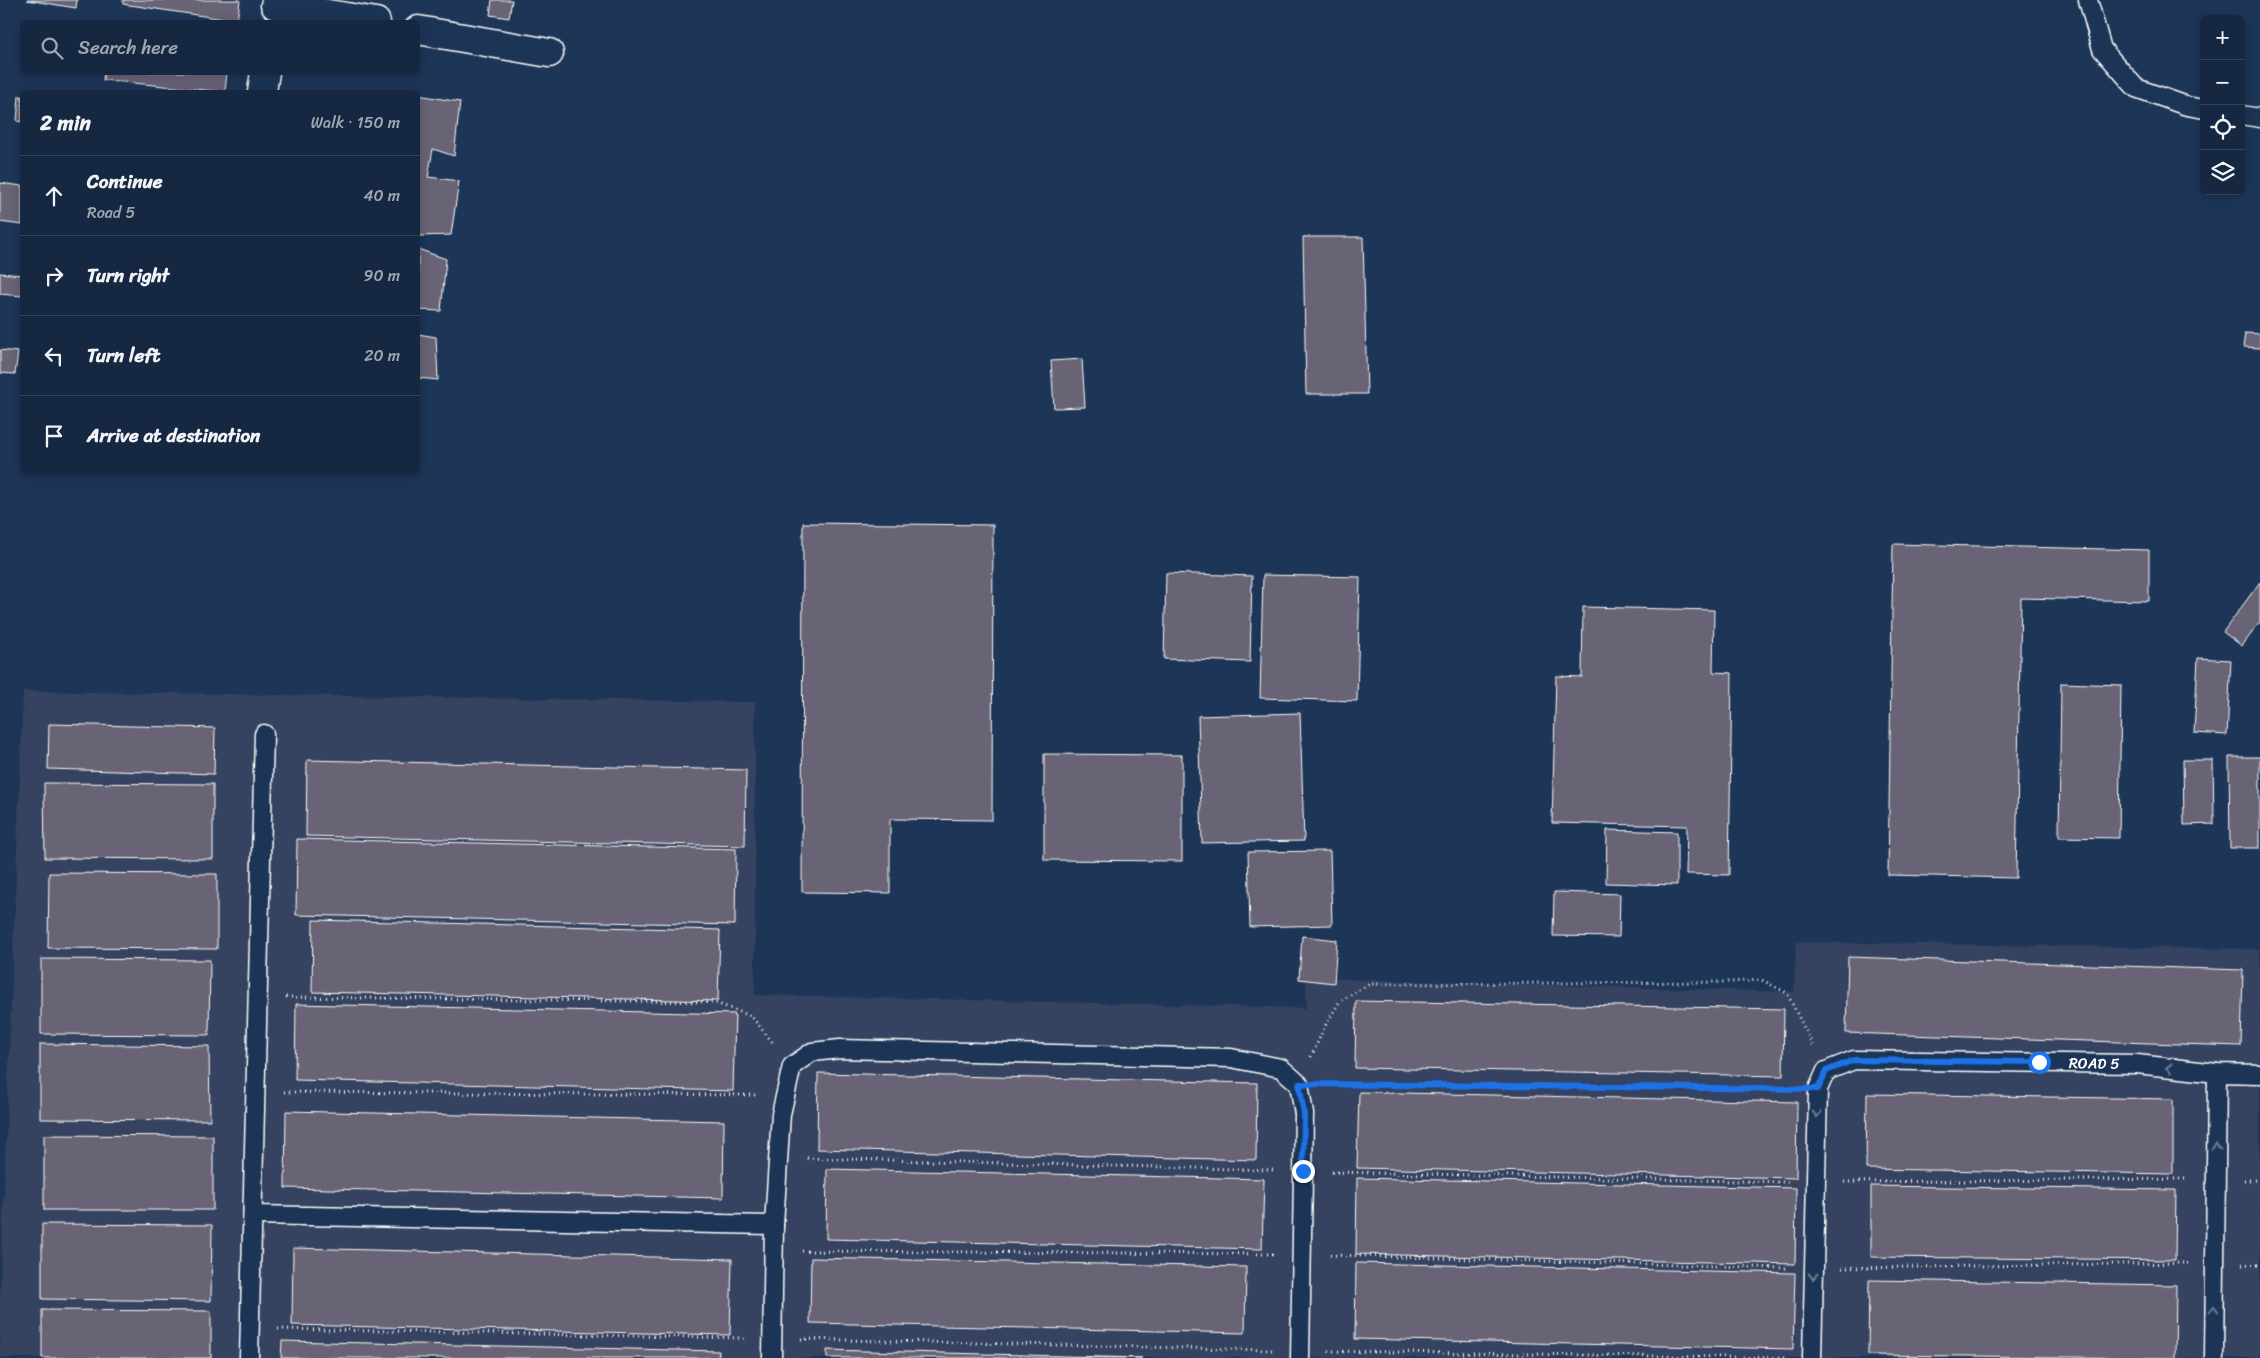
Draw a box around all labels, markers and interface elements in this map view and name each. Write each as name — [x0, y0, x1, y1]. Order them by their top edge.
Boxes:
map controls — [2200, 15, 2245, 195]
button: + — [2200, 15, 2245, 60]
search box — [20, 20, 420, 75]
text: Search here — [78, 31, 178, 64]
icon: search — [38, 34, 66, 62]
button: − — [2200, 60, 2245, 105]
text: 2 min — [40, 104, 91, 142]
button: locate — [2200, 105, 2245, 150]
text: Walk · 150 m — [311, 108, 400, 137]
button: layers — [2200, 150, 2245, 195]
text: Continue — [87, 165, 163, 198]
text: 40 m — [363, 181, 400, 210]
icon: ahead — [40, 182, 68, 210]
text: Road 5 — [87, 198, 135, 227]
text: Turn right — [87, 259, 169, 292]
text: 90 m — [364, 261, 400, 290]
icon: right — [40, 262, 68, 290]
text: Turn left — [87, 339, 160, 372]
text: 20 m — [364, 341, 400, 370]
icon: left — [40, 342, 68, 370]
text: Arrive at destination — [87, 419, 260, 452]
icon: arrive — [40, 422, 68, 450]
street label: ROAD 5 — [2069, 1050, 2120, 1077]
route start — [2028, 1051, 2051, 1074]
one-way arrow — [2164, 1062, 2172, 1073]
one-way arrow — [1812, 1110, 1822, 1118]
one-way arrow — [2211, 1143, 2222, 1151]
route end — [1292, 1160, 1315, 1183]
one-way arrow — [1808, 1272, 1818, 1280]
one-way arrow — [2209, 1305, 2219, 1313]

